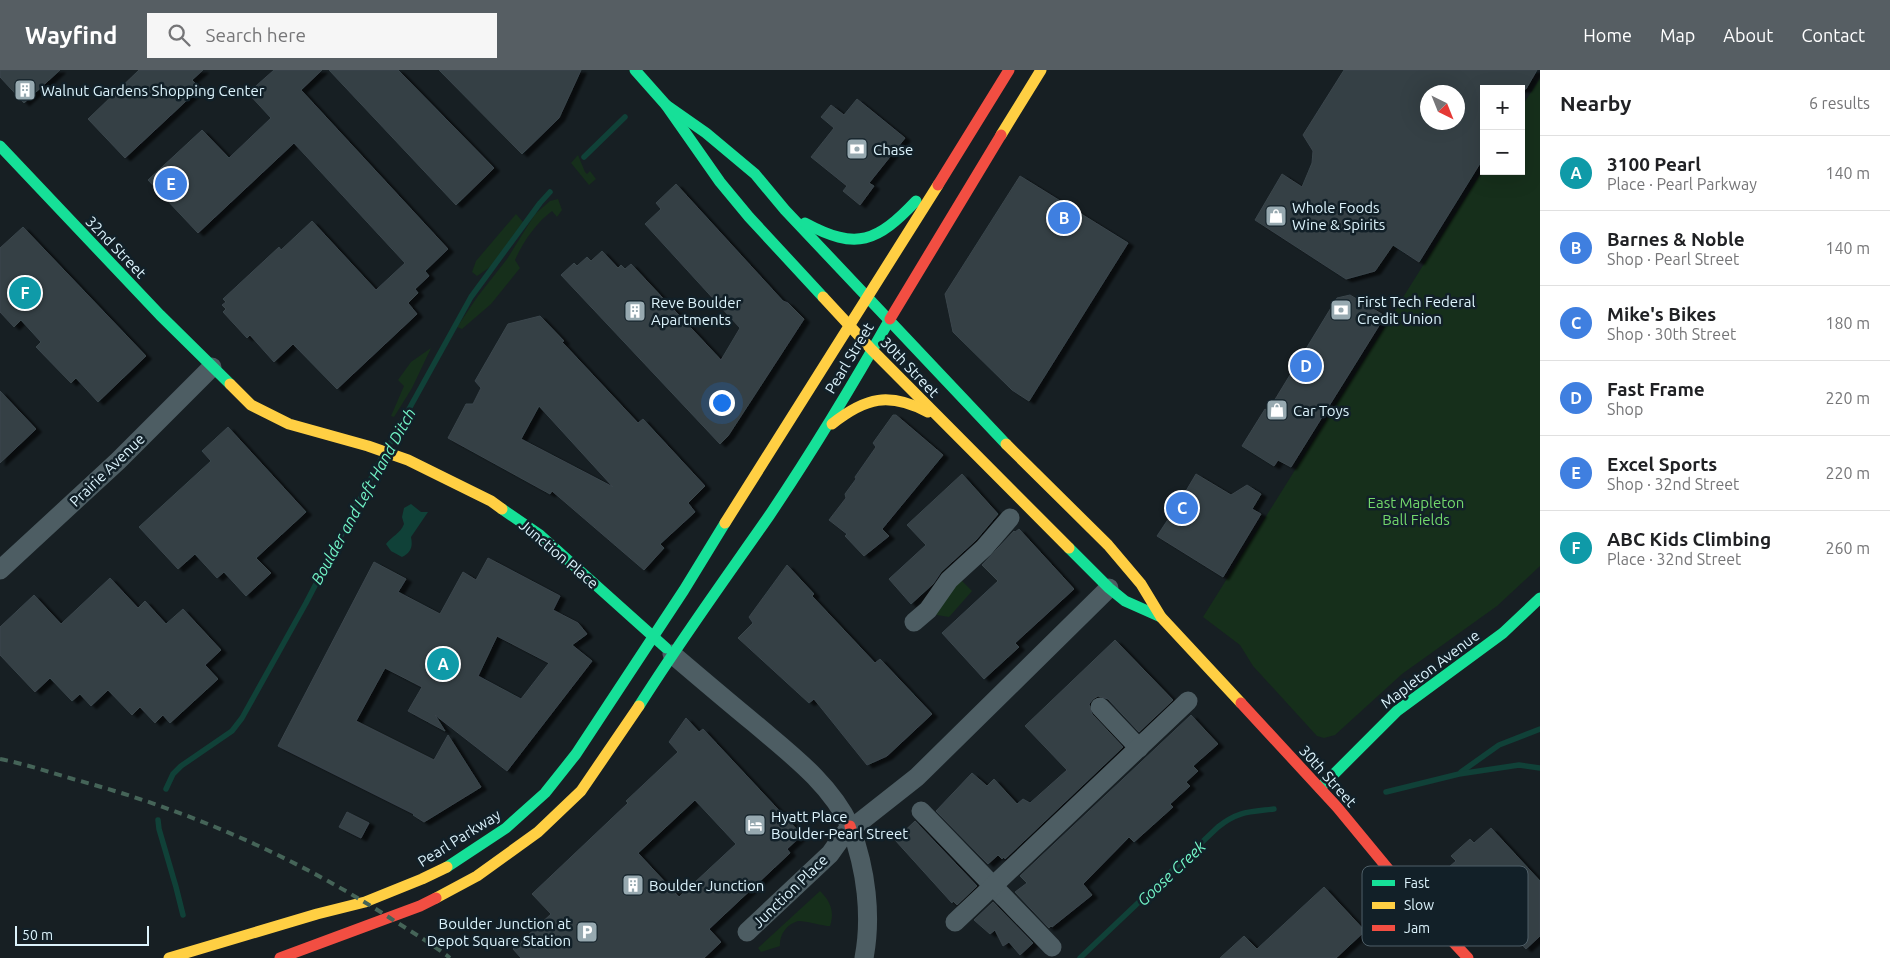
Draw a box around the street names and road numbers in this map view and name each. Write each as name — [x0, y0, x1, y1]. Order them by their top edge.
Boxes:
street label: 32nd Street — [82, 212, 150, 282]
street label: Pearl Street — [821, 319, 877, 396]
street label: 30th Street — [877, 334, 943, 401]
street label: Prairie Avenue — [66, 430, 148, 510]
street label: Junction Place — [516, 516, 602, 592]
street label: Mapleton Avenue — [1377, 626, 1483, 712]
street label: 30th Street — [1296, 742, 1360, 810]
street label: Pearl Parkway — [415, 806, 503, 870]
street label: Junction Place — [749, 851, 831, 931]

